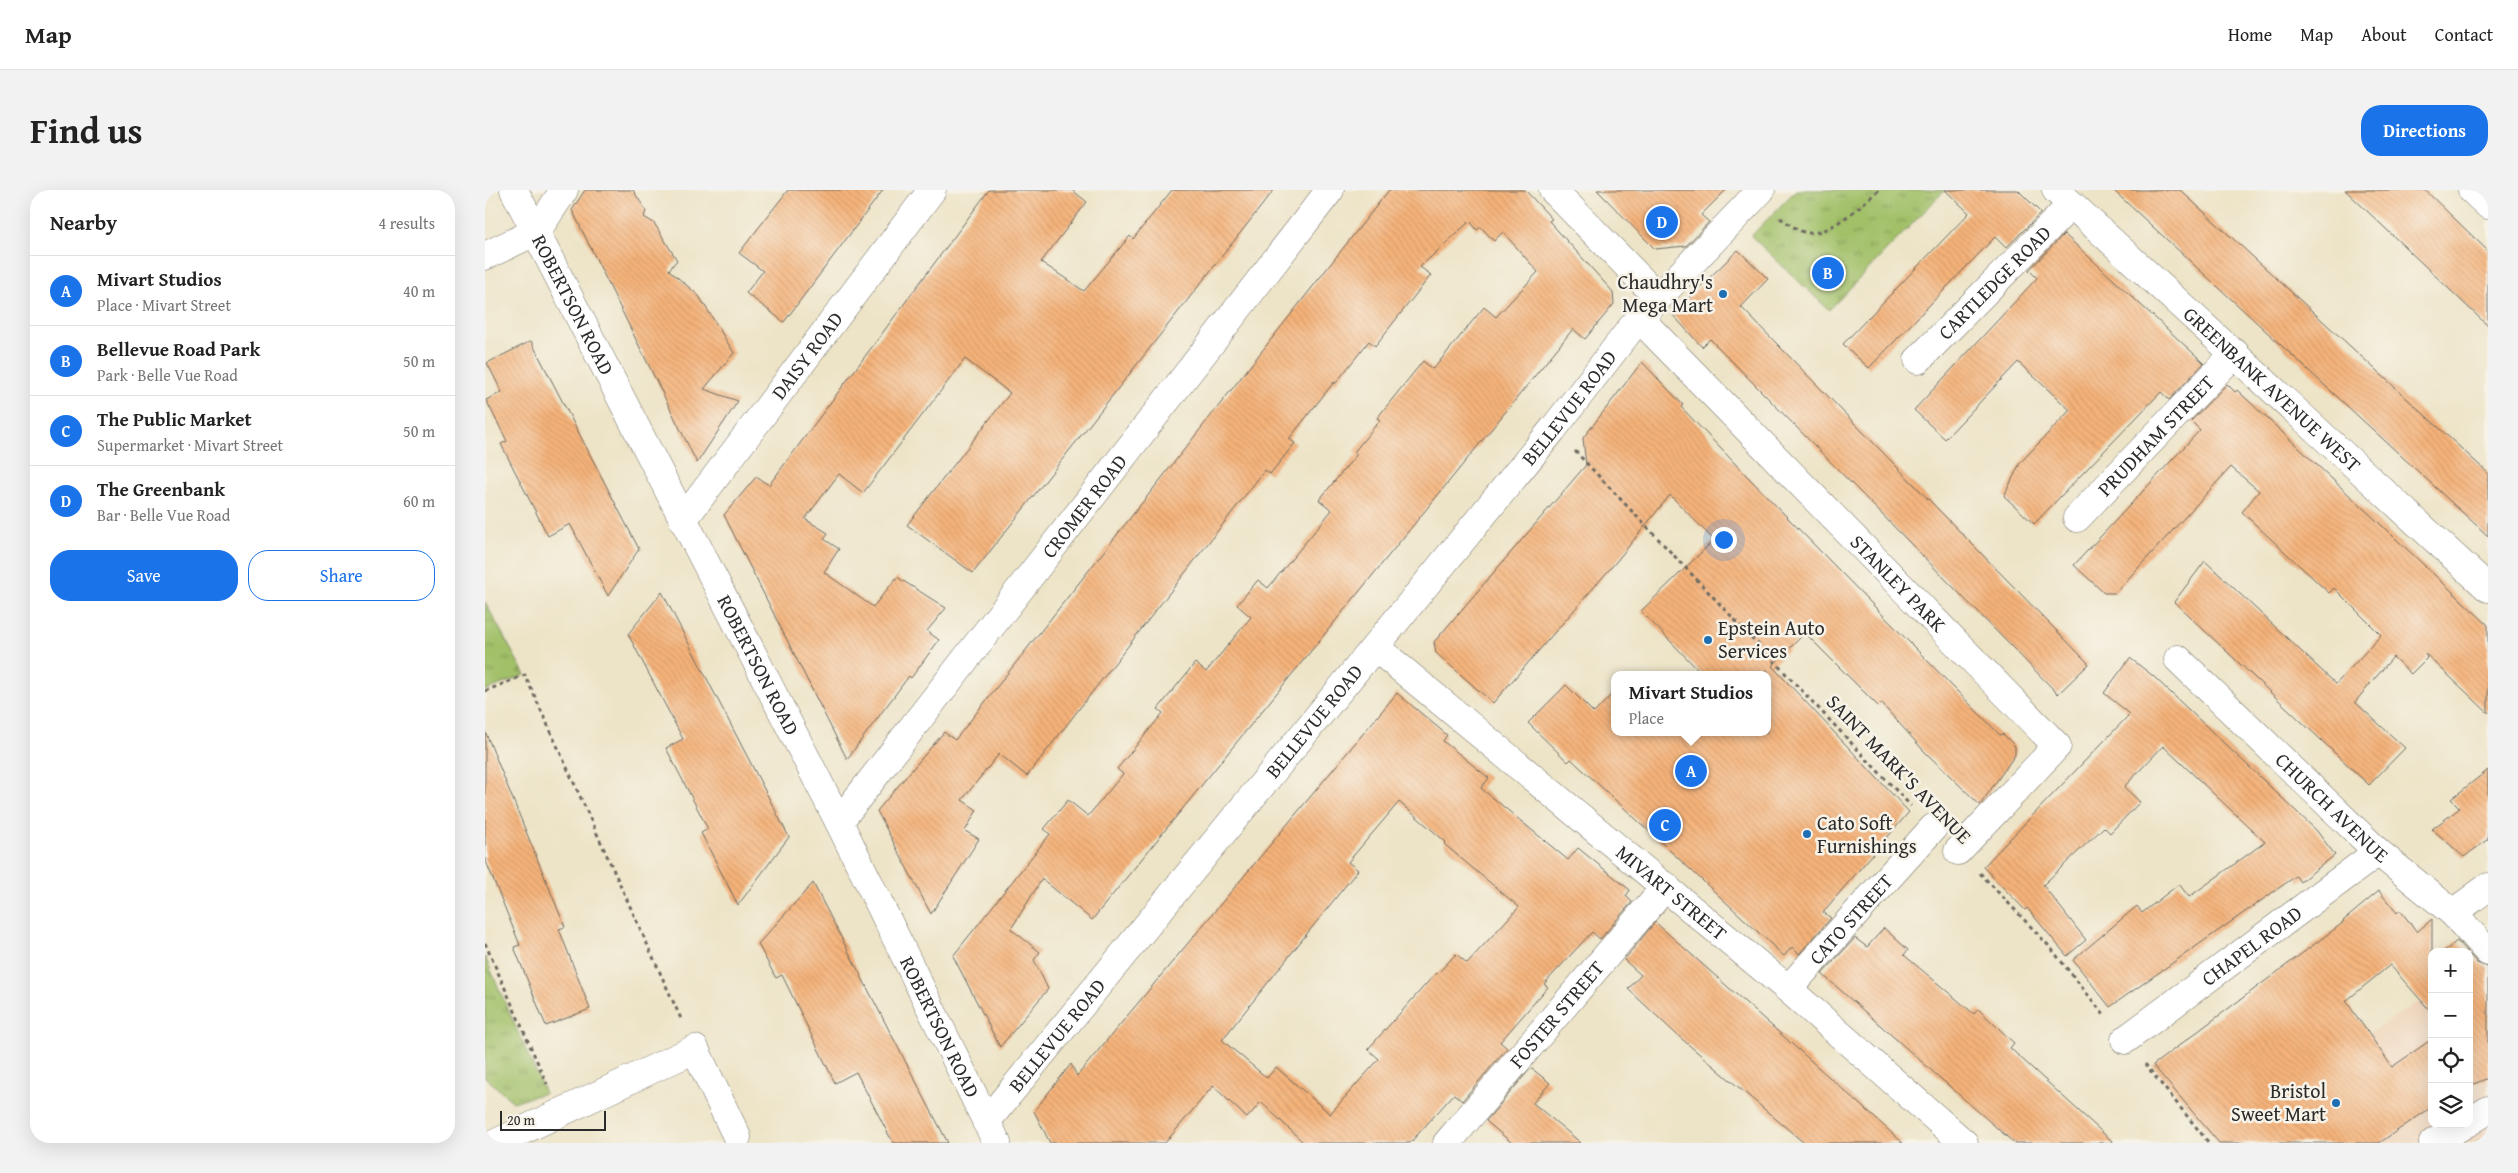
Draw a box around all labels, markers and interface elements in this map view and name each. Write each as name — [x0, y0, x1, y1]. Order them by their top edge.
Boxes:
text: Map — [25, 17, 72, 52]
text: Home — [2228, 21, 2272, 48]
text: Map — [2300, 21, 2333, 48]
text: About — [2361, 21, 2407, 48]
text: Contact — [2435, 21, 2493, 48]
text: Find us — [30, 105, 143, 156]
button: Directions — [2361, 105, 2488, 156]
pin: D — [1646, 203, 1678, 241]
text: Nearby — [50, 207, 117, 238]
text: 4 results — [378, 211, 435, 235]
street label: CARTLEDGE ROAD — [1931, 218, 2057, 346]
street label: ROBERTSON ROAD — [525, 229, 622, 380]
pin: B — [1812, 254, 1844, 292]
text: Mivart Studios — [97, 265, 222, 293]
place label: Chaudhry's Mega Mart — [1617, 267, 1713, 319]
text: A — [61, 279, 71, 303]
text: 40 m — [403, 279, 435, 303]
marker: Chaudhry's Mega Mart — [1717, 288, 1729, 300]
text: Place · Mivart Street — [97, 293, 231, 317]
street label: GREENBANK AVENUE WEST — [2177, 300, 2368, 478]
street label: DAISY ROAD — [764, 305, 849, 405]
text: Bellevue Road Park — [97, 335, 260, 363]
street label: BELLEVUE ROAD — [1514, 344, 1623, 471]
text: B — [61, 349, 71, 373]
text: 50 m — [403, 349, 435, 373]
text: Park · Belle Vue Road — [97, 363, 238, 387]
street label: PRUDHAM STREET — [2090, 368, 2221, 502]
text: The Public Market — [97, 405, 252, 433]
text: C — [61, 419, 71, 443]
text: 50 m — [403, 419, 435, 443]
text: Supermarket · Mivart Street — [97, 433, 283, 457]
street label: CROMER ROAD — [1034, 448, 1134, 564]
text: The Greenbank — [97, 475, 225, 503]
text: D — [61, 489, 71, 513]
text: 60 m — [403, 489, 435, 513]
text: Bar · Belle Vue Road — [97, 503, 230, 527]
your location — [1711, 527, 1737, 553]
street label: STANLEY PARK — [1844, 528, 1953, 639]
button: Save — [50, 550, 238, 601]
button: Share — [248, 550, 435, 601]
street label: ROBERTSON ROAD — [710, 589, 807, 740]
place label: Epstein Auto Services — [1718, 613, 1825, 665]
marker: Epstein Auto Services — [1702, 634, 1714, 646]
street label: BELLEVUE ROAD — [1258, 658, 1369, 784]
popup — [1611, 671, 1771, 736]
text: Mivart Studios — [1629, 678, 1753, 706]
street label: SAINT MARK'S AVENUE — [1820, 687, 1979, 850]
text: Place — [1629, 706, 1664, 730]
street label: CHURCH AVENUE — [2269, 746, 2395, 869]
pin: A — [1675, 752, 1707, 790]
pin: C — [1649, 806, 1681, 844]
place label: Cato Soft Furnishings — [1817, 808, 1917, 860]
marker: Cato Soft Furnishings — [1801, 828, 1813, 840]
street label: MIVART STREET — [1610, 837, 1734, 947]
street label: CATO STREET — [1802, 867, 1899, 971]
street label: CHAPEL ROAD — [2195, 898, 2308, 992]
map controls — [2428, 948, 2473, 1128]
button: + — [2428, 948, 2473, 993]
street label: ROBERTSON ROAD — [893, 951, 987, 1102]
street label: FOSTER STREET — [1502, 954, 1610, 1074]
street label: BELLEVUE ROAD — [1001, 972, 1112, 1098]
button: − — [2428, 993, 2473, 1038]
button: locate — [2428, 1038, 2473, 1083]
place label: Bristol Sweet Mart — [2231, 1076, 2326, 1128]
button: layers — [2428, 1083, 2473, 1128]
marker: Bristol Sweet Mart — [2330, 1097, 2342, 1109]
scale bar — [500, 1108, 606, 1131]
text: 20 m — [507, 1110, 535, 1130]

